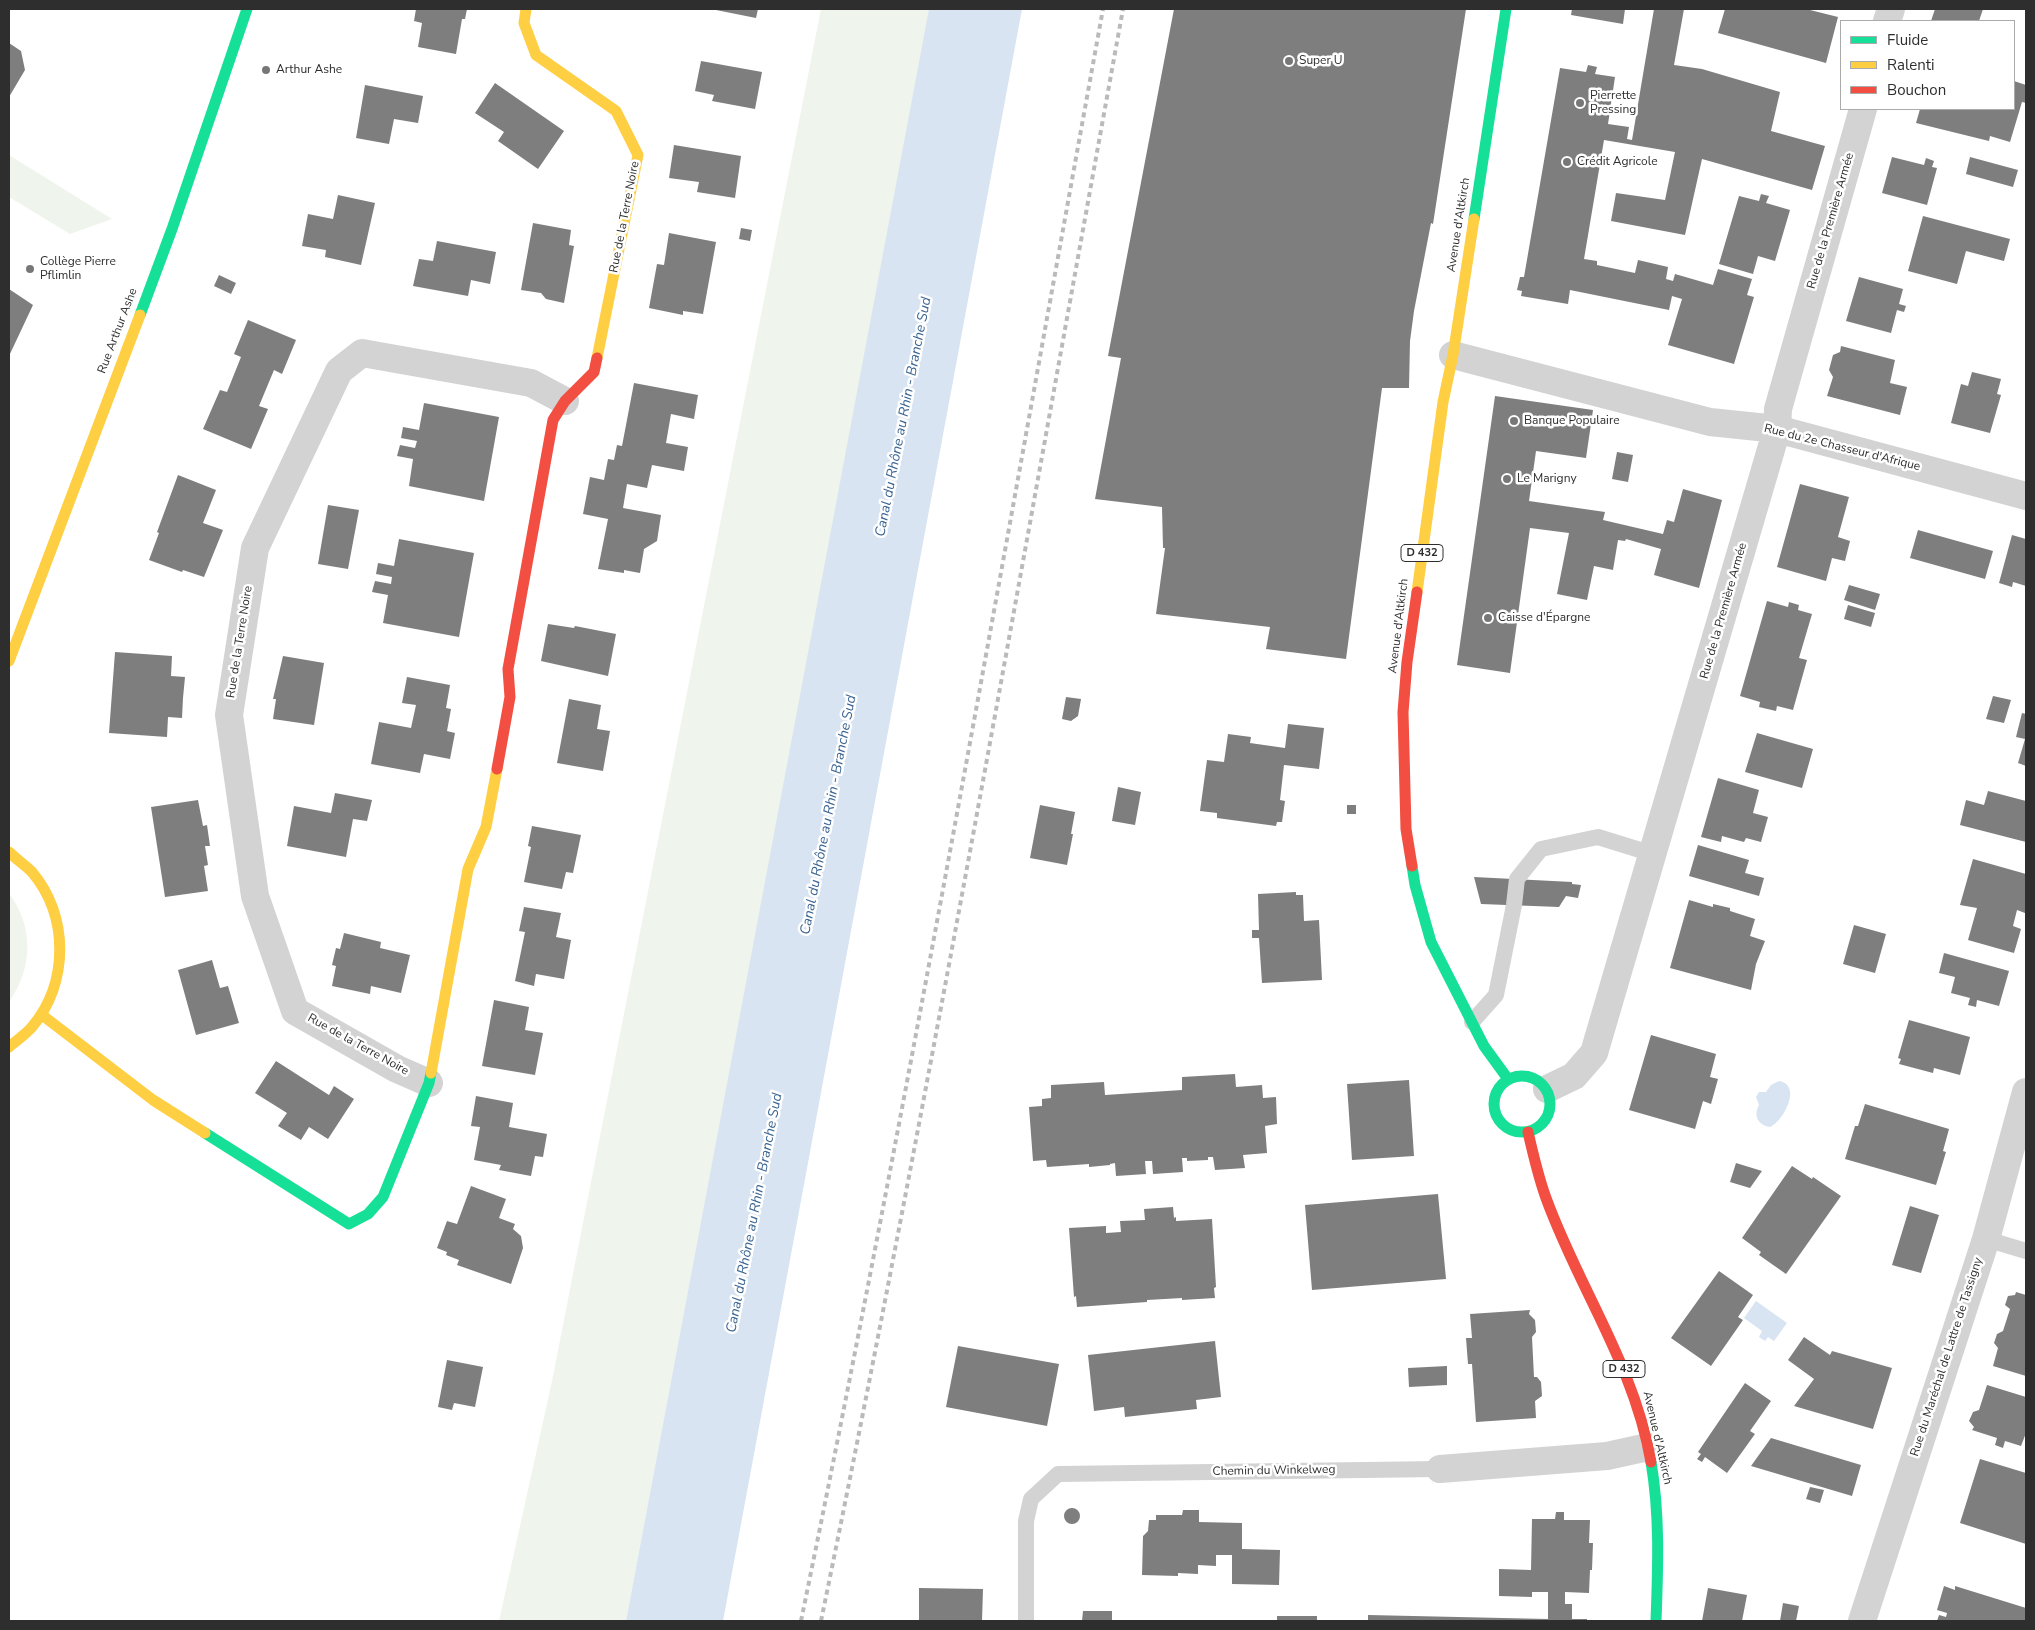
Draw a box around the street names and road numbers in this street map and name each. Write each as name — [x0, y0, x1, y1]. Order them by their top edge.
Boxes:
street label: Rue de la Première Armée — [1805, 151, 1857, 291]
street label: Rue de la Terre Noire — [607, 160, 643, 274]
street label: Avenue d'Altkirch — [1444, 177, 1474, 273]
street label: Rue Arthur Ashe — [95, 286, 141, 376]
street label: Rue du 2e Chasseur d'Afrique — [1762, 422, 1922, 474]
street label: Rue de la Première Armée — [1698, 541, 1750, 681]
road number: D 432 — [1401, 544, 1443, 562]
street label: Avenue d'Altkirch — [1386, 578, 1412, 674]
street label: Rue de la Terre Noire — [224, 585, 256, 699]
street label: Rue de la Terre Noire — [305, 1011, 411, 1079]
street label: Rue du Maréchal de Lattre de Tassigny — [1908, 1256, 1986, 1458]
road number: D 432 — [1603, 1360, 1645, 1378]
street label: Avenue d'Altkirch — [1639, 1390, 1675, 1486]
street label: Chemin du Winkelweg — [1212, 1463, 1336, 1479]

